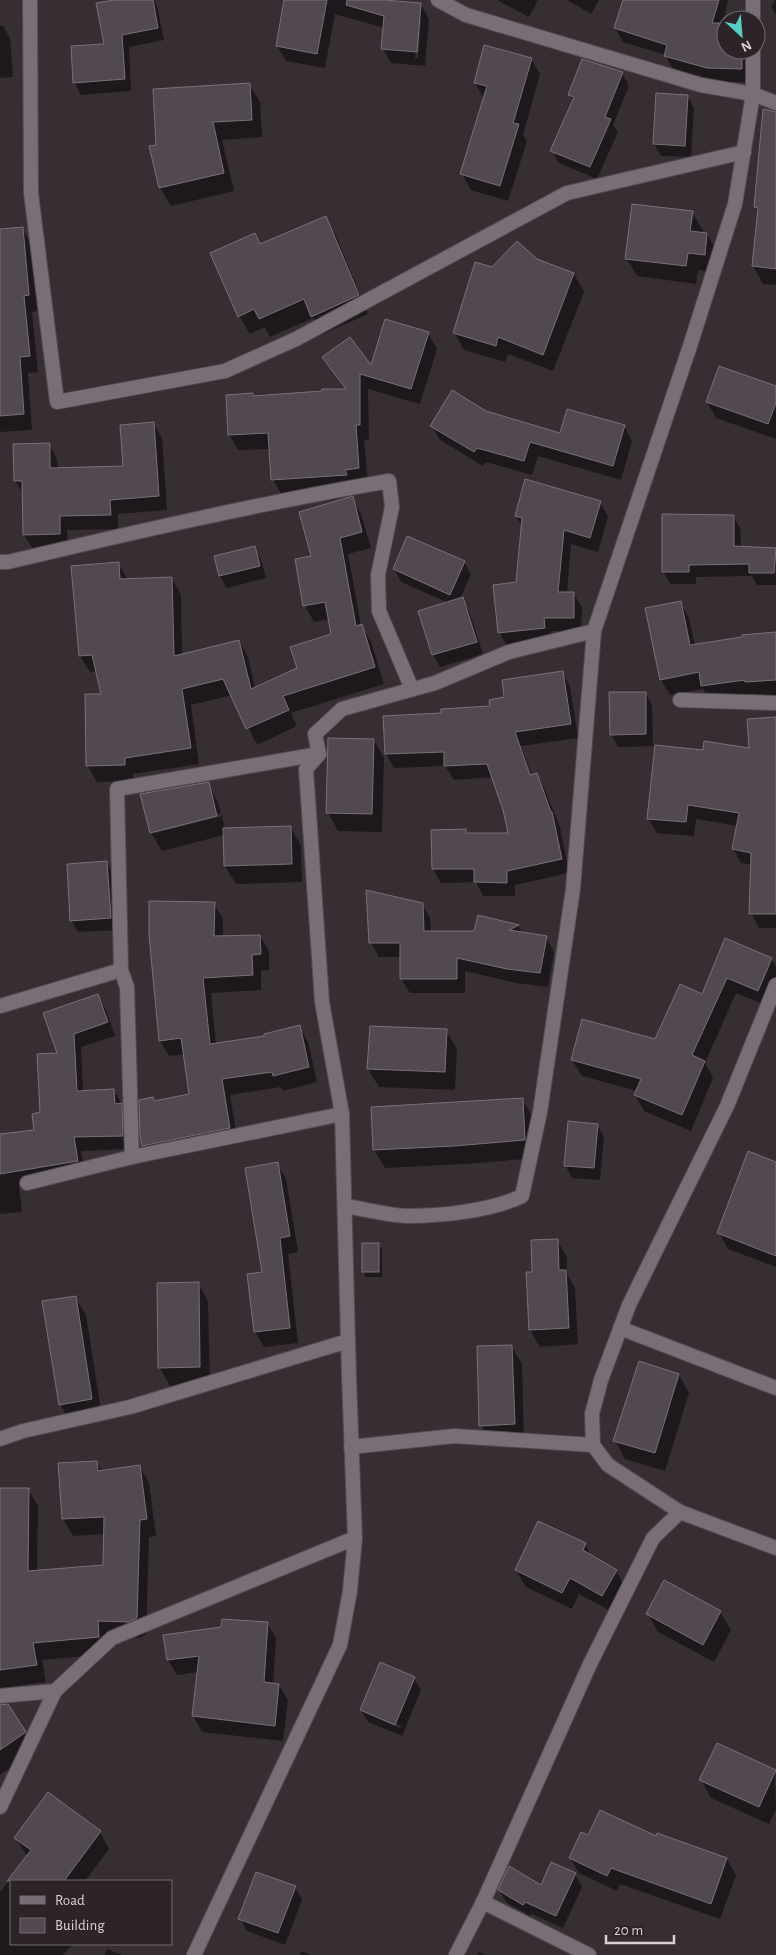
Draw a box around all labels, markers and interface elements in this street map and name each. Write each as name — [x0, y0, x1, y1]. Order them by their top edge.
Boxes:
north arrow — [716, 10, 766, 60]
text: N — [739, 37, 754, 54]
legend — [10, 1880, 172, 1945]
text: Road — [55, 1893, 85, 1908]
scale bar — [606, 1912, 674, 1944]
text: Building — [55, 1918, 105, 1933]
text: 20 m — [614, 1923, 643, 1938]

